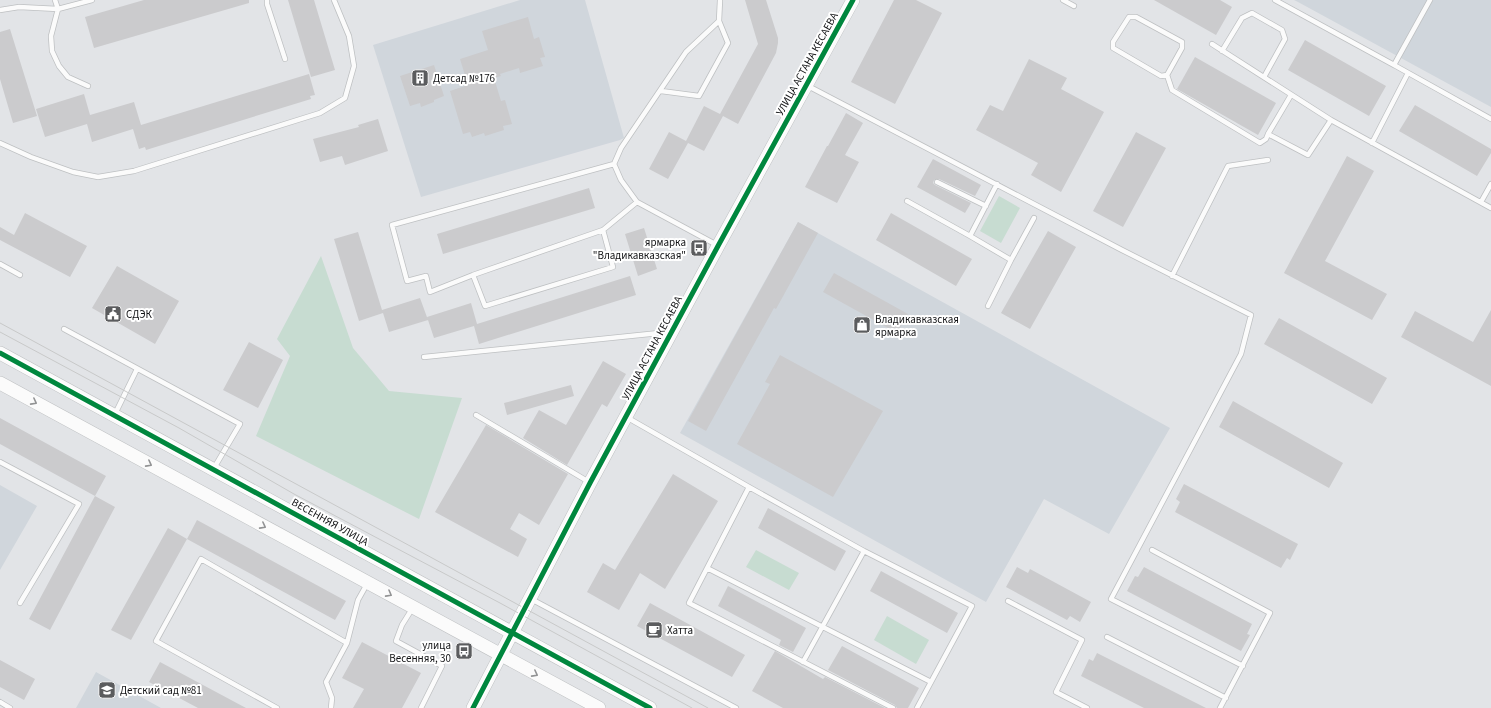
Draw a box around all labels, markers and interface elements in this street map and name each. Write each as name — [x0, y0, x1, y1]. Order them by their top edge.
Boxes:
street label: УЛИЦА АСТАНА КЕСАЕВА — [772, 10, 842, 118]
building icon: Детсад №176 — [410, 68, 430, 88]
place label: Детсад №176 — [433, 71, 496, 86]
place label: ярмарка "Владикавказская" — [593, 235, 686, 263]
bus stop icon: ярмарка "Владикавказская" — [689, 238, 709, 258]
street label: УЛИЦА АСТАНА КЕСАЕВА — [618, 293, 686, 403]
public building icon: СДЭК — [103, 304, 123, 324]
place label: СДЭК — [126, 307, 153, 322]
place label: Владикавказская ярмарка — [875, 312, 959, 340]
shop icon: Владикавказская ярмарка — [852, 315, 872, 335]
one-way arrow — [30, 397, 37, 404]
one-way arrow — [144, 459, 152, 466]
street label: ВЕСЕННЯЯ УЛИЦА — [289, 495, 371, 549]
one-way arrow — [259, 521, 266, 528]
one-way arrow — [385, 590, 392, 597]
cafe icon: Хатта — [644, 620, 664, 640]
place label: Хатта — [667, 623, 693, 638]
place label: улица Весенняя, 30 — [389, 638, 451, 666]
bus stop icon: улица Весенняя, 30 — [454, 641, 474, 661]
one-way arrow — [531, 669, 538, 676]
school or university icon: Детский сад №81 — [97, 680, 117, 700]
place label: Детский сад №81 — [120, 683, 202, 698]

